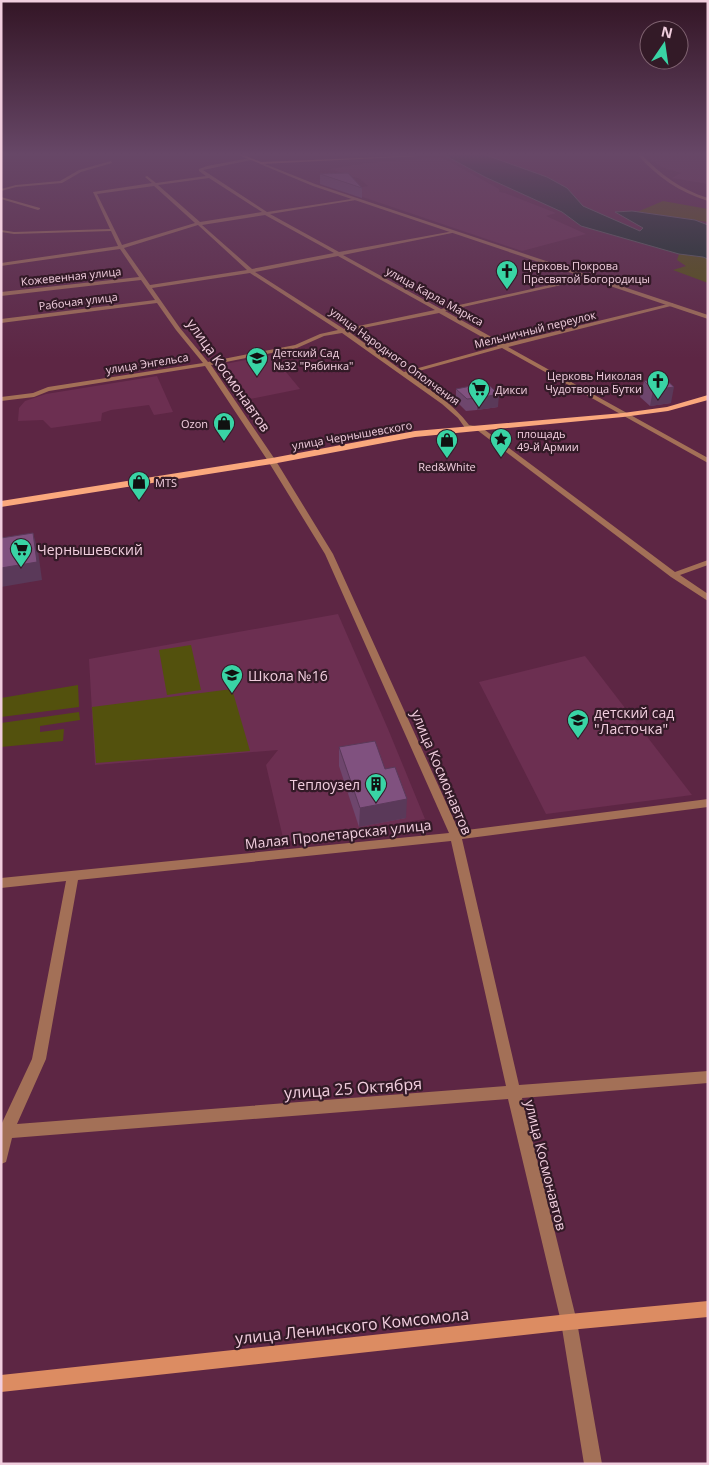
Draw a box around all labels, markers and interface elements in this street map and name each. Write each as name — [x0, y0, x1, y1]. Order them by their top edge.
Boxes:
north arrow — [639, 20, 689, 70]
text: N — [659, 21, 675, 42]
place label: Церковь Покрова Пресвятой Богородицы — [523, 258, 650, 286]
church icon: Церковь Покрова Пресвятой Богородицы — [495, 259, 519, 290]
street label: Кожевенная улица — [20, 263, 122, 289]
street label: улица Карла Маркса — [384, 263, 486, 329]
street label: Рабочая улица — [38, 289, 118, 313]
street label: улица Народного Ополчения — [327, 304, 463, 408]
street label: Мельничный переулок — [473, 307, 598, 351]
street label: улица Космонавтов — [183, 315, 275, 435]
place label: Детский Сад №32 "Рябинка" — [273, 345, 353, 373]
school or university icon: Детский Сад №32 "Рябинка" — [245, 346, 269, 377]
street label: улица Энгельса — [105, 349, 189, 377]
place label: Церковь Николая Чудотворца Бутки — [545, 368, 642, 396]
church icon: Церковь Николая Чудотворца Бутки — [646, 369, 670, 400]
supermarket icon: Дикси — [467, 377, 491, 408]
place label: Дикси — [495, 382, 527, 397]
shop icon: Ozon — [212, 411, 236, 442]
place label: Ozon — [181, 416, 208, 431]
street label: улица Чернышевского — [291, 417, 414, 453]
place label: площадь 49-й Армии — [517, 426, 579, 454]
place icon: площадь 49-й Армии — [489, 427, 513, 458]
shop icon: Red&White — [435, 428, 459, 459]
place label: Red&White — [418, 459, 476, 474]
shop icon: MTS — [127, 470, 151, 501]
place label: MTS — [155, 475, 177, 490]
supermarket icon: Чернышевский — [9, 537, 33, 568]
place label: Чернышевский — [37, 540, 143, 559]
school or university icon: Школа №16 — [220, 663, 244, 694]
place label: Школа №16 — [248, 666, 328, 685]
place label: детский сад "Ласточка" — [594, 703, 674, 738]
street label: улица Космонавтов — [407, 707, 477, 837]
school or university icon: детский сад "Ласточка" — [566, 708, 590, 739]
building icon: Теплоузел — [364, 772, 388, 803]
place label: Теплоузел — [290, 775, 360, 794]
street label: Малая Пролетарская улица — [244, 815, 432, 853]
street label: улица 25 Октября — [283, 1072, 423, 1104]
street label: улица Космонавтов — [521, 1098, 571, 1232]
street label: улица Ленинского Комсомола — [234, 1303, 470, 1349]

